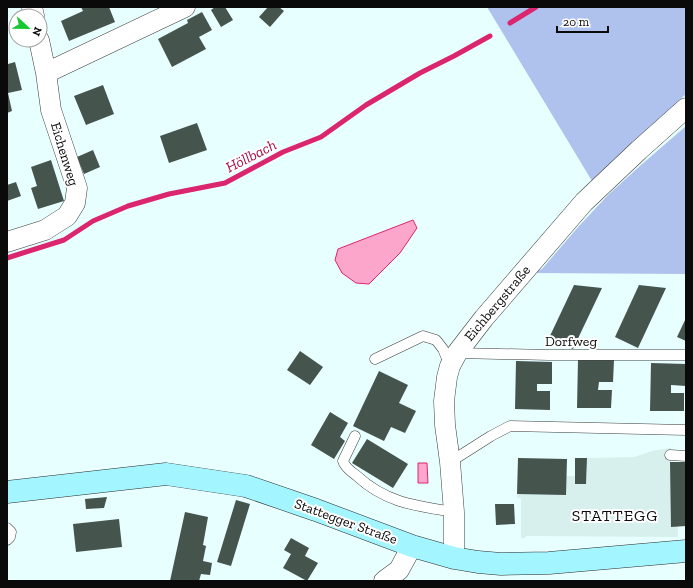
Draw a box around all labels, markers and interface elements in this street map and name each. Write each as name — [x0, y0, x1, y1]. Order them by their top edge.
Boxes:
north arrow — [8, 8, 48, 48]
scale bar — [557, 8, 608, 34]
text: 20 m — [563, 15, 590, 29]
text: N — [29, 25, 44, 38]
street label: Eichenweg — [47, 120, 82, 188]
water label: Höllbach — [223, 135, 280, 176]
street label: Eichbergstraße — [461, 262, 534, 345]
street label: Dorfweg — [545, 333, 597, 350]
street label: Stattegger Straße — [292, 495, 400, 548]
district label: STATTEGG — [572, 506, 658, 525]

